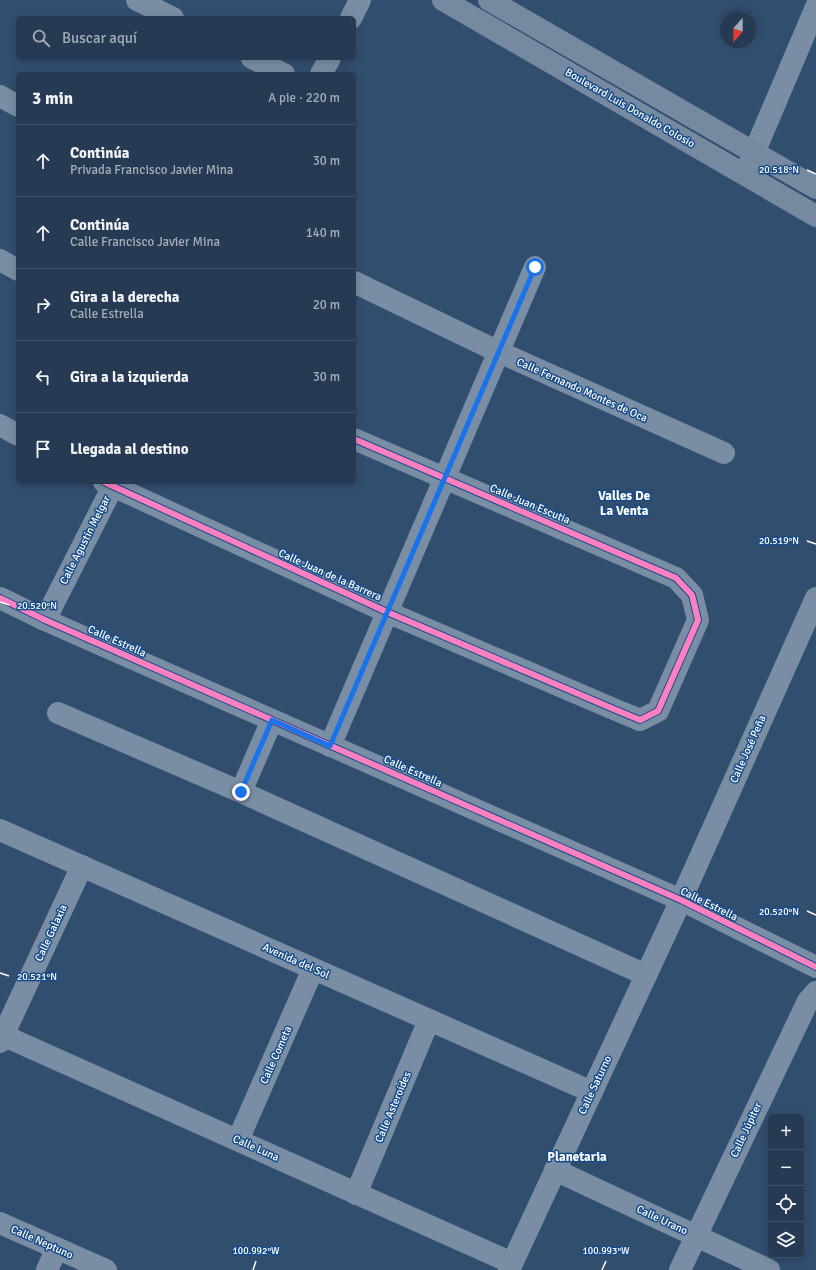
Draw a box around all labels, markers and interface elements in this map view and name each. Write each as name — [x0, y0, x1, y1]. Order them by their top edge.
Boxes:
north arrow — [720, 12, 756, 48]
search box — [16, 16, 356, 60]
icon: search — [30, 27, 52, 49]
text: Buscar aquí — [62, 29, 137, 47]
street label: Boulevard Luis Donaldo Colosio — [563, 65, 697, 151]
text: 3 min — [32, 88, 73, 109]
text: A pie · 220 m — [268, 90, 340, 106]
text: Continúa — [70, 144, 129, 162]
icon: ahead — [32, 150, 54, 172]
text: 30 m — [313, 153, 340, 169]
text: Privada Francisco Javier Mina — [70, 162, 233, 178]
text: 20.518°N — [759, 164, 799, 176]
text: Continúa — [70, 216, 129, 234]
icon: ahead — [32, 222, 54, 244]
text: 140 m — [306, 225, 340, 241]
text: Calle Francisco Javier Mina — [70, 234, 220, 250]
route start — [526, 258, 544, 276]
text: Gira a la derecha — [70, 288, 180, 306]
icon: right — [32, 294, 54, 316]
text: 20 m — [313, 297, 340, 313]
text: Calle Estrella — [70, 306, 144, 322]
street label: Calle Fernando Montes de Oca — [515, 355, 650, 425]
icon: left — [32, 366, 54, 388]
text: Gira a la izquierda — [70, 368, 189, 386]
text: 30 m — [313, 369, 340, 385]
icon: arrive — [32, 438, 54, 460]
text: Llegada al destino — [70, 440, 189, 458]
street label: Calle Juan Escutia — [488, 481, 573, 527]
district label: Valles De La Venta — [598, 488, 651, 519]
street label: Calle Agustín Melgar — [57, 493, 113, 587]
text: 20.519°N — [759, 535, 799, 547]
street label: Calle Juan de la Barrera — [276, 546, 384, 604]
text: 20.520°N — [17, 600, 57, 612]
street label: Calle Estrella — [86, 622, 149, 660]
street label: Calle José Peña — [727, 713, 769, 785]
street label: Calle Estrella — [382, 752, 445, 790]
route end — [232, 783, 250, 801]
street label: Calle Estrella — [678, 884, 740, 924]
street label: Calle Galaxia — [32, 902, 70, 964]
text: 20.520°N — [759, 906, 799, 918]
street label: Avenida del Sol — [261, 940, 331, 982]
text: 20.521°N — [17, 971, 57, 983]
street label: Calle Cometa — [257, 1024, 295, 1086]
street label: Calle Saturno — [576, 1053, 614, 1117]
street label: Calle Asteroides — [372, 1069, 414, 1144]
street label: Calle Júpiter — [728, 1100, 764, 1160]
map controls — [768, 1114, 804, 1258]
button: + — [768, 1114, 804, 1150]
street label: Calle Luna — [231, 1132, 282, 1164]
district label: Planetaria — [547, 1149, 607, 1165]
button: − — [768, 1150, 804, 1186]
button: locate — [768, 1186, 804, 1222]
street label: Calle Urano — [634, 1203, 690, 1238]
street label: Calle Neptuno — [9, 1222, 75, 1262]
button: layers — [768, 1222, 804, 1258]
text: 100.992°W — [232, 1245, 280, 1257]
text: 100.993°W — [582, 1245, 630, 1257]

